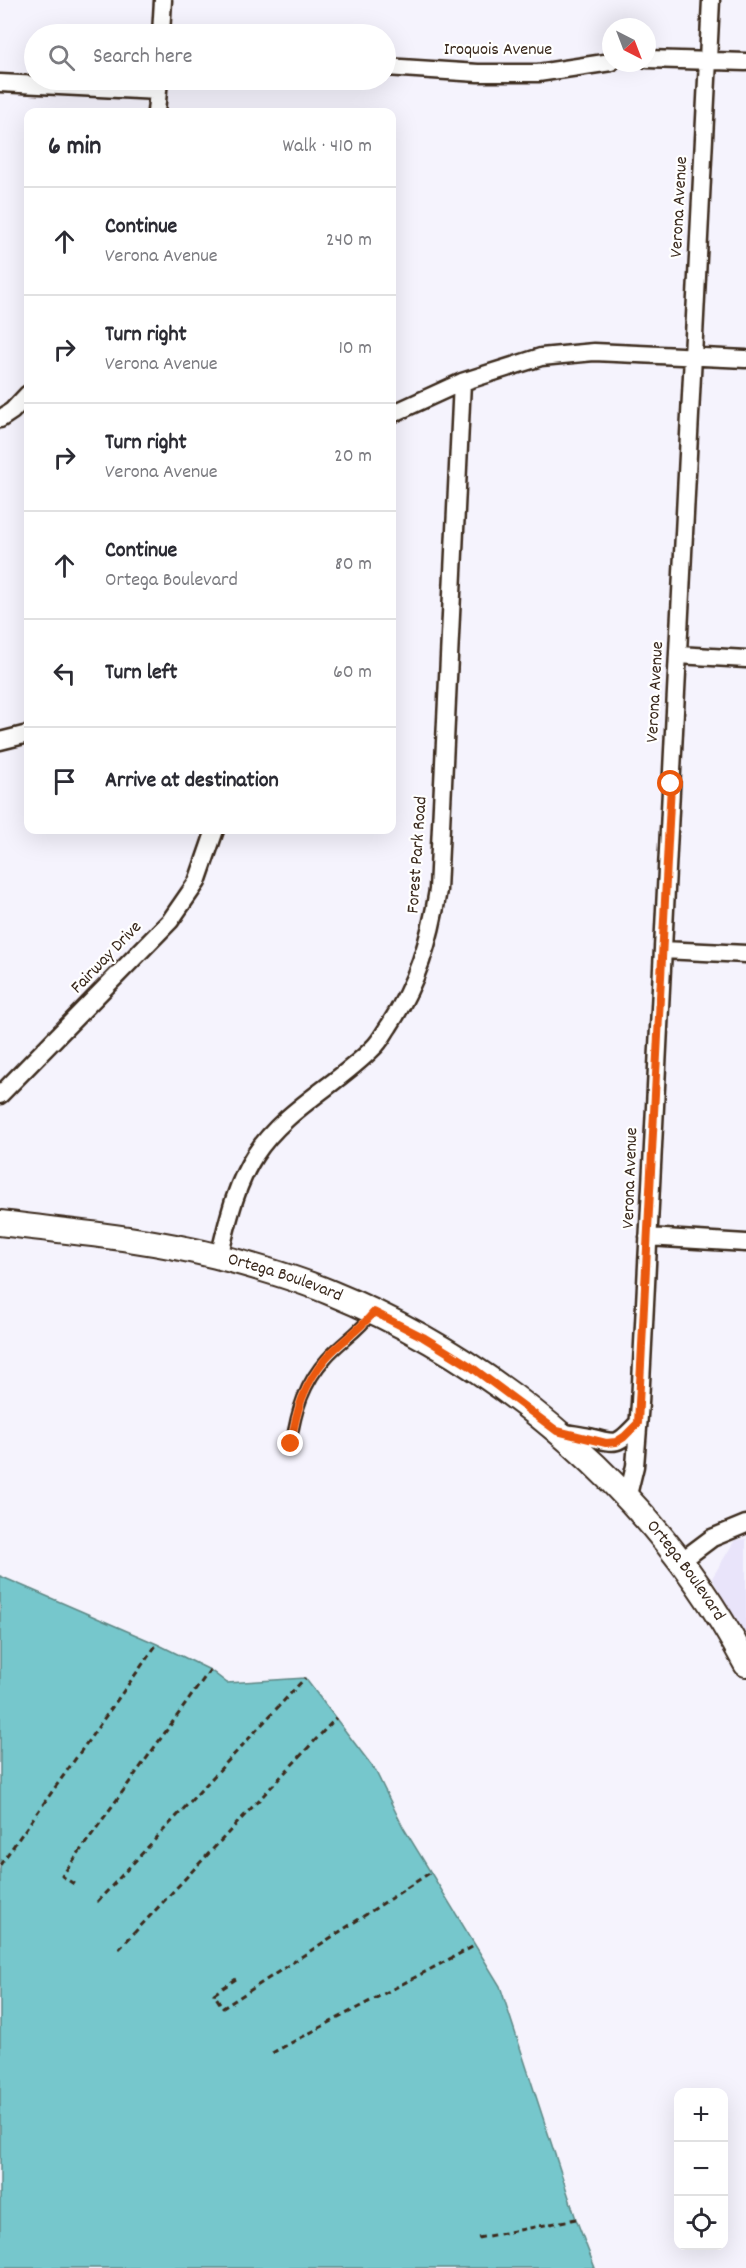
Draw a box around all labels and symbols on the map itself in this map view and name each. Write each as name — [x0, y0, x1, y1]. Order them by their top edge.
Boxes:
north arrow — [602, 18, 656, 72]
street label: Iroquois Avenue — [444, 38, 552, 63]
street label: Verona Avenue — [665, 156, 695, 258]
street label: Verona Avenue — [641, 641, 671, 743]
route start — [657, 770, 683, 796]
street label: Forest Park Road — [401, 796, 435, 914]
street label: Fairway Drive — [66, 916, 148, 1000]
street label: Verona Avenue — [617, 1127, 645, 1229]
street label: Ortega Boulevard — [225, 1247, 346, 1309]
route end — [277, 1430, 303, 1456]
street label: Ortega Boulevard — [640, 1515, 731, 1626]

